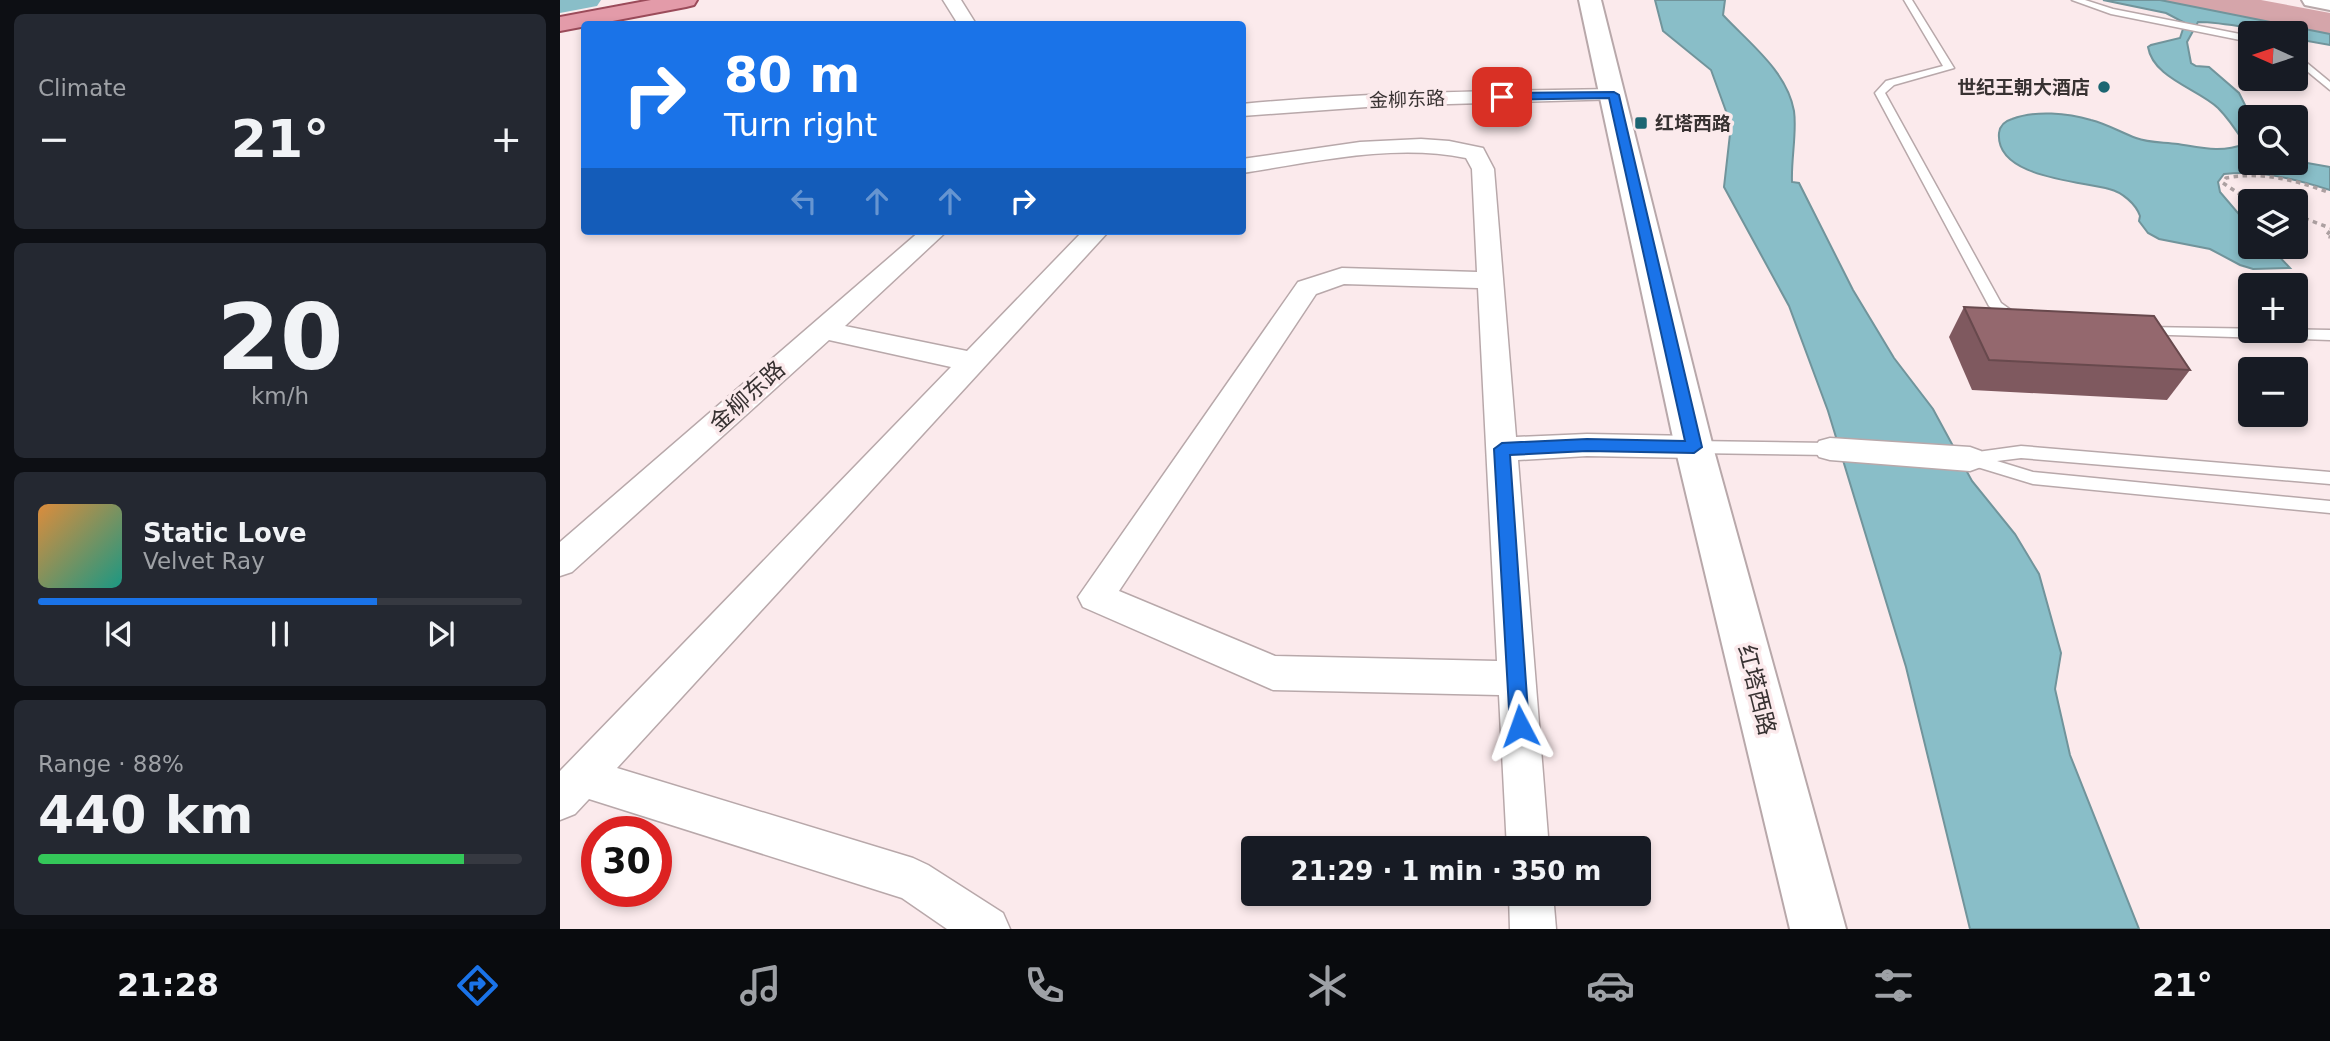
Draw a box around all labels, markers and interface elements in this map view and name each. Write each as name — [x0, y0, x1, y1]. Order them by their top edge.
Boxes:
north arrow — [2238, 21, 2308, 91]
map controls — [2238, 21, 2308, 427]
text: 80 m — [724, 47, 860, 104]
icon: right — [609, 49, 700, 140]
pin — [1472, 67, 1532, 127]
text: Climate — [38, 75, 127, 101]
place label: 世纪王朝大酒店 — [1957, 76, 2090, 98]
icon: arrive — [1483, 78, 1521, 116]
marker: 世纪王朝大酒店 — [2096, 79, 2112, 95]
street label: 金柳东路 — [1369, 87, 1445, 111]
button: search — [2238, 105, 2308, 175]
text: Turn right — [724, 106, 877, 144]
text: 21° — [231, 109, 329, 169]
place label: 红塔西路 — [1655, 112, 1731, 134]
marker: 红塔西路 — [1633, 115, 1649, 131]
text: − — [38, 117, 70, 161]
text: + — [490, 117, 522, 161]
icon: left — [785, 182, 823, 220]
icon: ahead — [858, 182, 896, 220]
icon: ahead — [931, 182, 969, 220]
icon: right — [1004, 182, 1042, 220]
button: layers — [2238, 189, 2308, 259]
button: + — [2238, 273, 2308, 343]
text: 20 — [217, 285, 343, 390]
street label: 金柳东路 — [704, 356, 790, 436]
button: − — [2238, 357, 2308, 427]
text: km/h — [251, 383, 309, 409]
text: Static Love — [143, 518, 307, 548]
text: Velvet Ray — [143, 548, 265, 574]
icon: previous — [100, 615, 138, 653]
icon: pause — [261, 615, 299, 653]
icon: next — [422, 615, 460, 653]
street label: 红塔西路 — [1733, 642, 1781, 738]
position arrow — [1483, 689, 1557, 763]
text: Range · 88% — [38, 751, 184, 777]
text: 440 km — [38, 785, 253, 845]
speed limit sign: 30 — [581, 816, 672, 907]
text: 21:29 · 1 min · 350 m — [1291, 856, 1601, 886]
icon: directions — [453, 961, 502, 1010]
icon: music — [736, 961, 785, 1010]
icon: phone — [1020, 961, 1069, 1010]
icon: climate — [1303, 961, 1352, 1010]
icon: car — [1586, 961, 1635, 1010]
icon: filters — [1869, 961, 1918, 1010]
text: 21:28 — [117, 966, 219, 1004]
text: 21° — [2152, 966, 2213, 1004]

